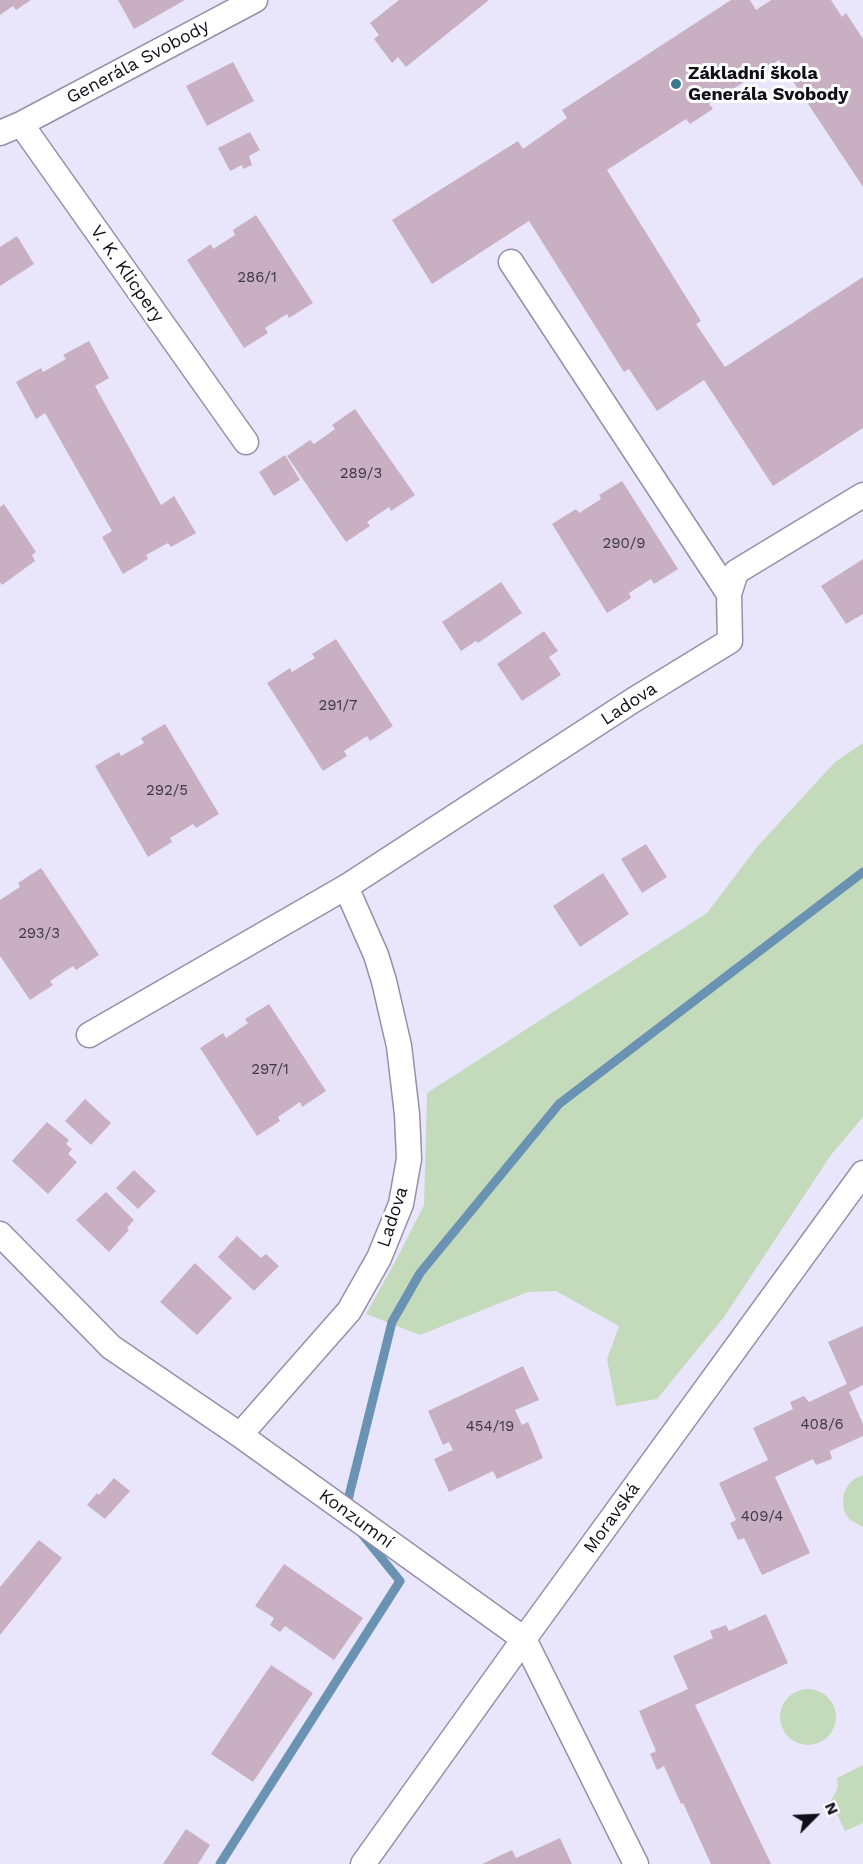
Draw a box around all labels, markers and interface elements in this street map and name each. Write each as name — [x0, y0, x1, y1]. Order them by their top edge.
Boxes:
street label: Generála Svobody — [63, 15, 213, 109]
place label: Základní škola Generála Svobody — [688, 63, 848, 106]
marker: Základní škola Generála Svobody — [669, 77, 683, 91]
street label: V. K. Klicpery — [86, 221, 168, 327]
house number: 286/1 — [237, 269, 277, 287]
house number: 289/3 — [340, 465, 382, 483]
house number: 290/9 — [603, 535, 645, 553]
street label: Ladova — [597, 678, 661, 730]
house number: 291/7 — [319, 697, 357, 715]
house number: 292/5 — [146, 782, 188, 800]
house number: 293/3 — [18, 925, 60, 943]
house number: 297/1 — [251, 1061, 289, 1079]
street label: Ladova — [373, 1184, 413, 1250]
house number: 408/6 — [800, 1416, 844, 1434]
house number: 454/19 — [466, 1418, 514, 1436]
street label: Moravská — [579, 1479, 645, 1557]
street label: Konzumní — [315, 1485, 397, 1553]
house number: 409/4 — [741, 1508, 783, 1526]
north arrow — [785, 1786, 845, 1846]
text: N — [821, 1799, 843, 1818]

